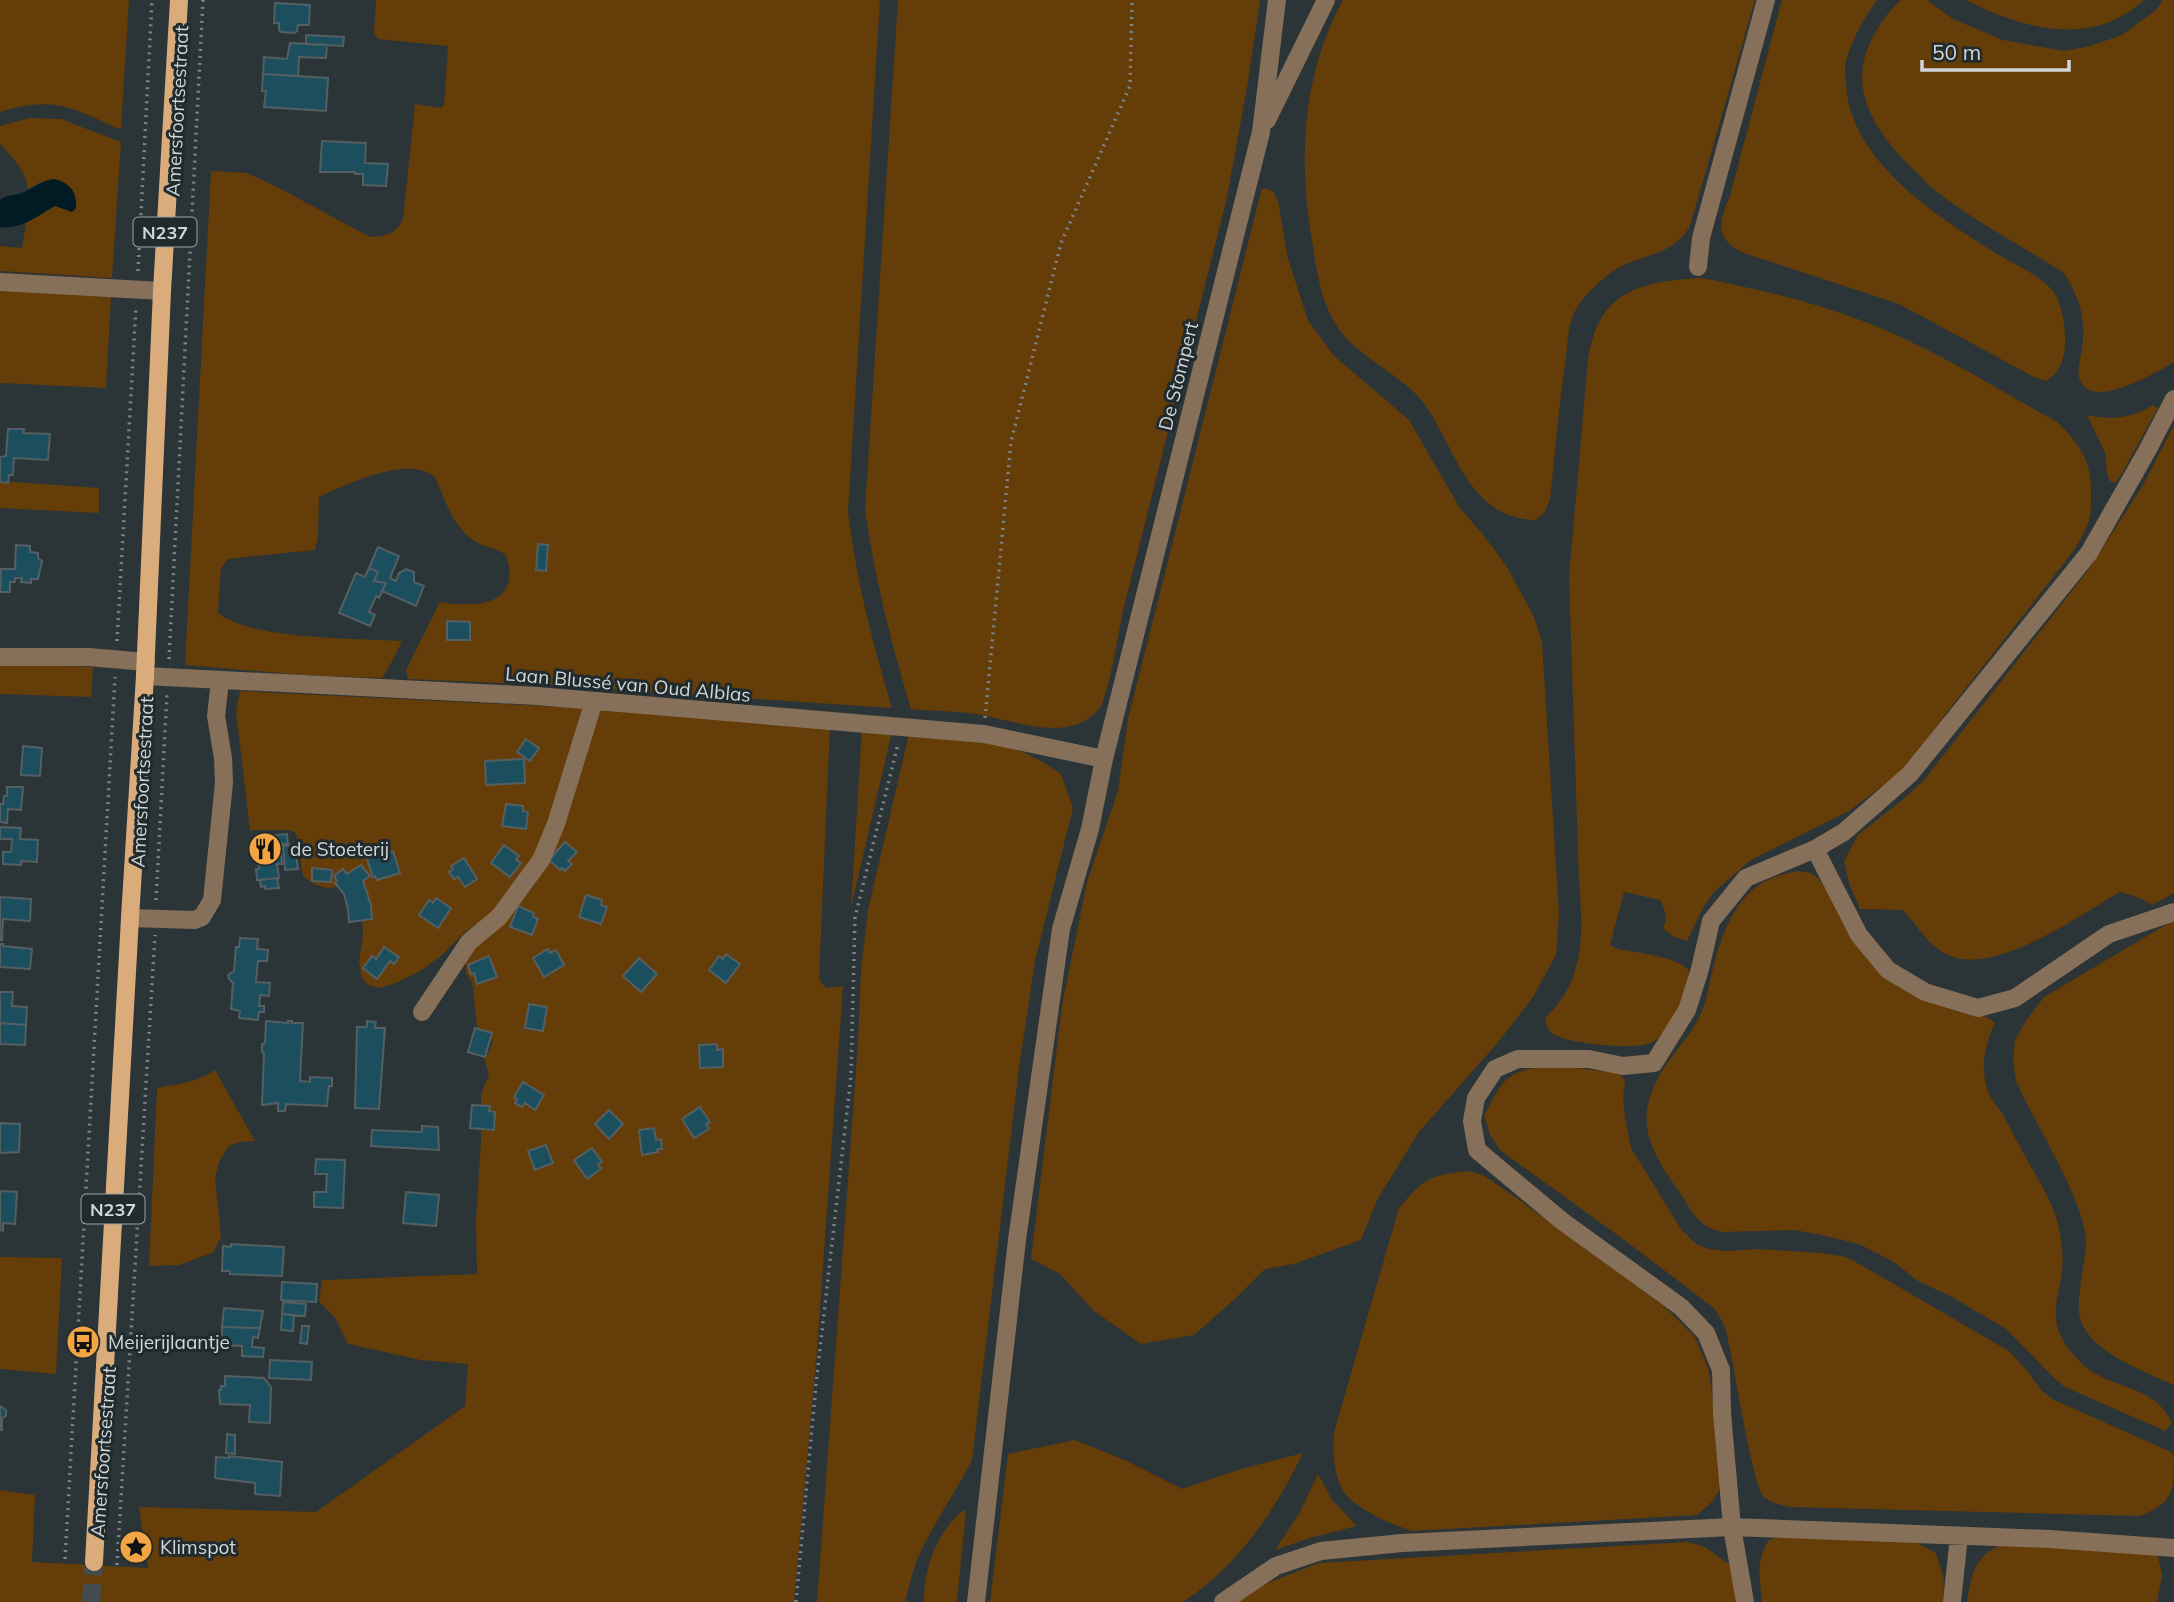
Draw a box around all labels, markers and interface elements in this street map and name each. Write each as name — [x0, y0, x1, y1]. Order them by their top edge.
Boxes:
street label: Amersfoortsestraat — [161, 25, 193, 197]
scale bar — [1922, 28, 2069, 72]
text: 50 m — [1932, 39, 1981, 65]
road number: N237 — [134, 218, 196, 246]
street label: De Stompert — [1153, 319, 1203, 433]
street label: Laan Blussé van Oud Alblas — [504, 661, 752, 707]
street label: Amersfoortsestraat — [126, 696, 158, 868]
restaurant icon: de Stoeterij — [246, 830, 284, 868]
place label: de Stoeterij — [290, 837, 389, 861]
road number: N237 — [82, 1194, 144, 1224]
bus stop icon: Meijerijlaantje — [64, 1323, 102, 1361]
place label: Meijerijlaantje — [108, 1330, 230, 1354]
street label: Amersfoortsestraat — [85, 1365, 121, 1538]
place icon: Klimspot — [117, 1528, 155, 1566]
place label: Klimspot — [160, 1535, 236, 1559]

